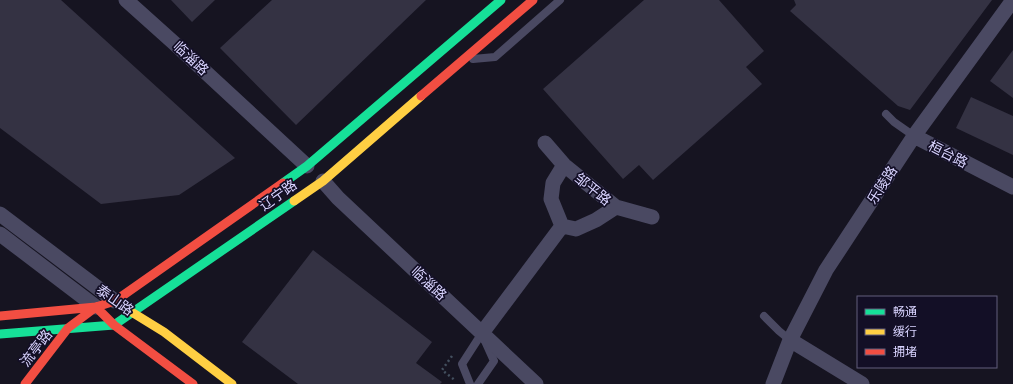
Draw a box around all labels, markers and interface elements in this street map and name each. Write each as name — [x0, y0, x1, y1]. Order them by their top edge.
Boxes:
street label: 临淄路 — [170, 38, 212, 78]
street label: 桓台路 — [926, 137, 970, 171]
street label: 乐陵路 — [864, 163, 900, 207]
street label: 邹平路 — [572, 170, 614, 208]
street label: 辽宁路 — [256, 176, 300, 214]
street label: 临淄路 — [408, 263, 450, 303]
street label: 泰山路 — [93, 281, 137, 319]
legend — [857, 296, 997, 368]
text: 畅通 — [893, 305, 917, 319]
text: 缓行 — [893, 325, 917, 339]
street label: 流亭路 — [17, 327, 55, 369]
text: 拥堵 — [893, 345, 917, 359]

